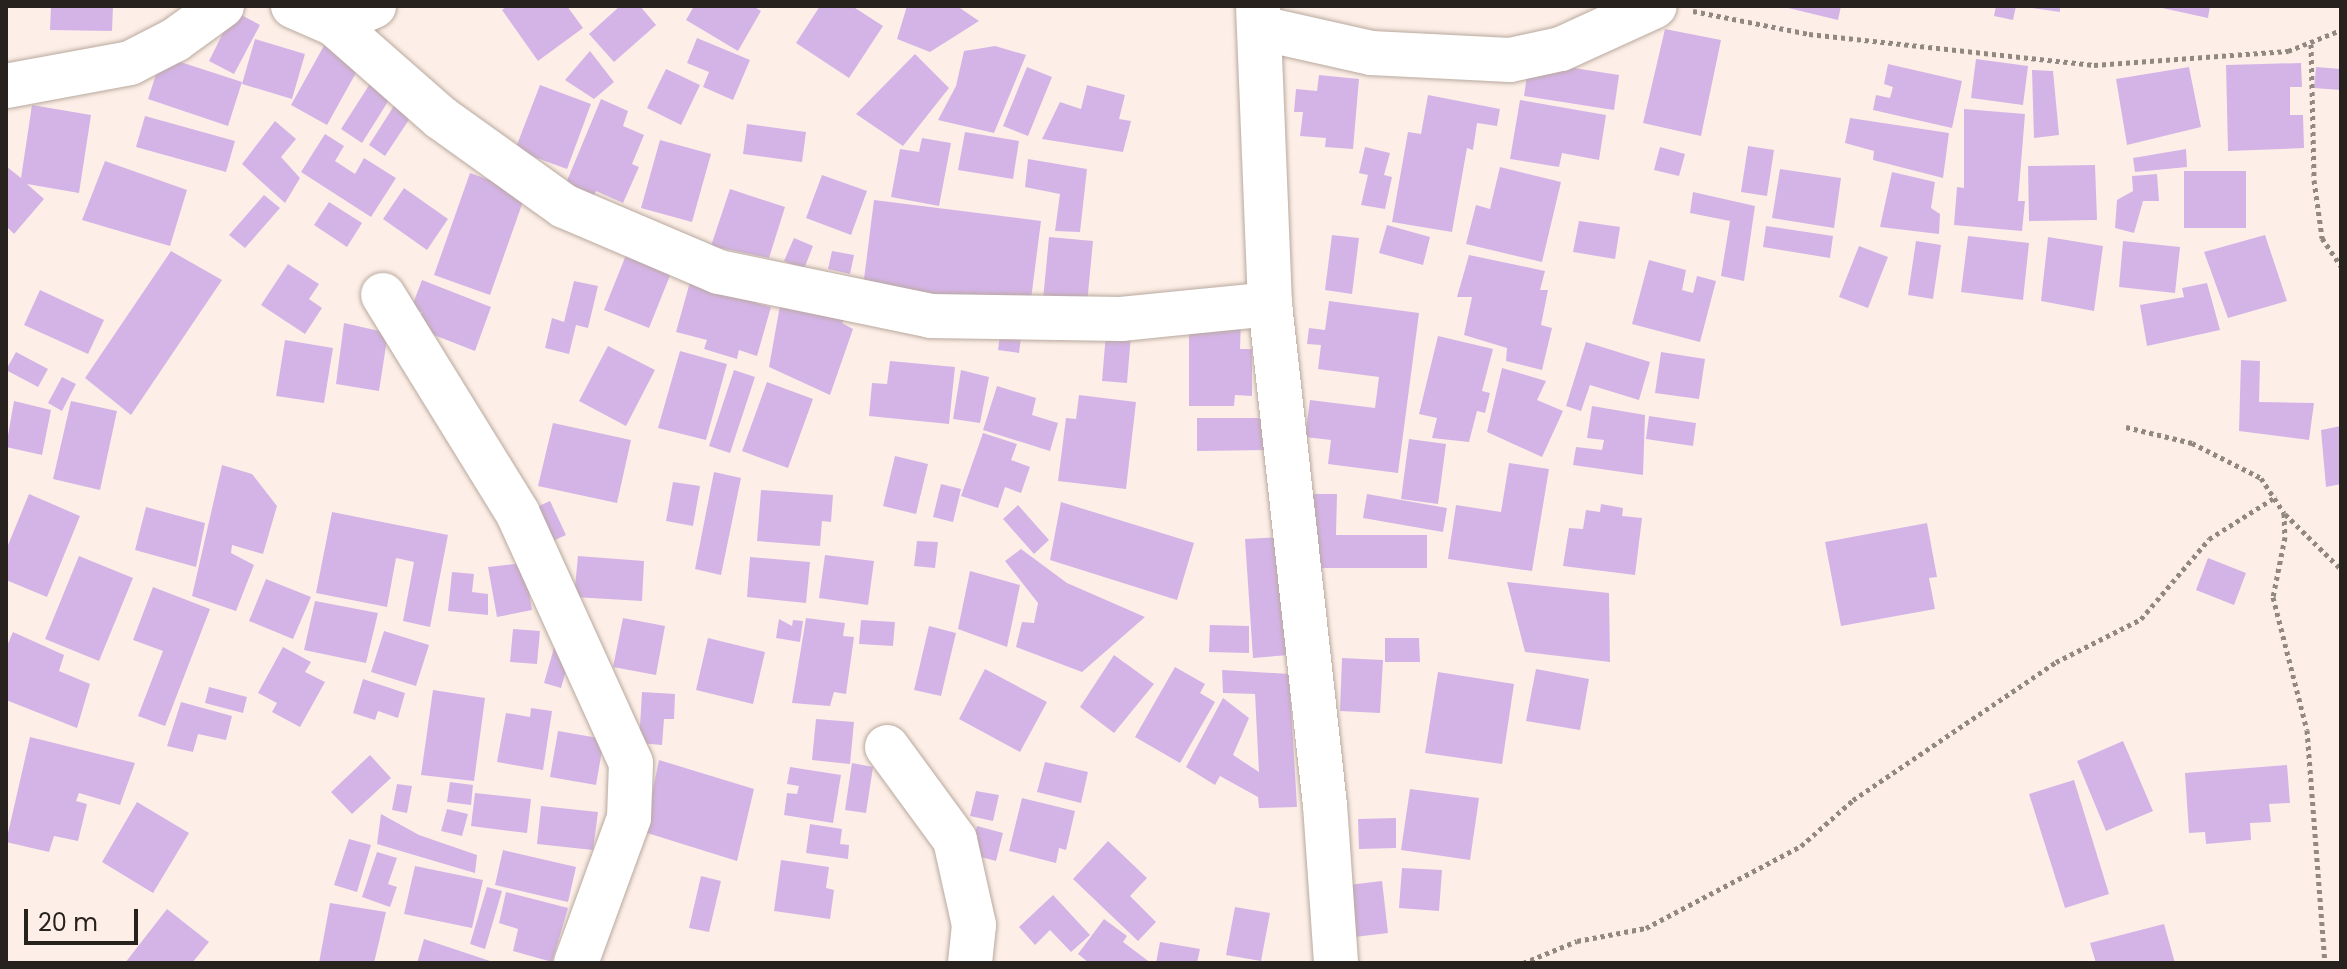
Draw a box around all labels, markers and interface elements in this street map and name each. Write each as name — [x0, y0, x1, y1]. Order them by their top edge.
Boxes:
scale bar — [28, 893, 142, 943]
text: 20 m — [38, 906, 98, 939]

